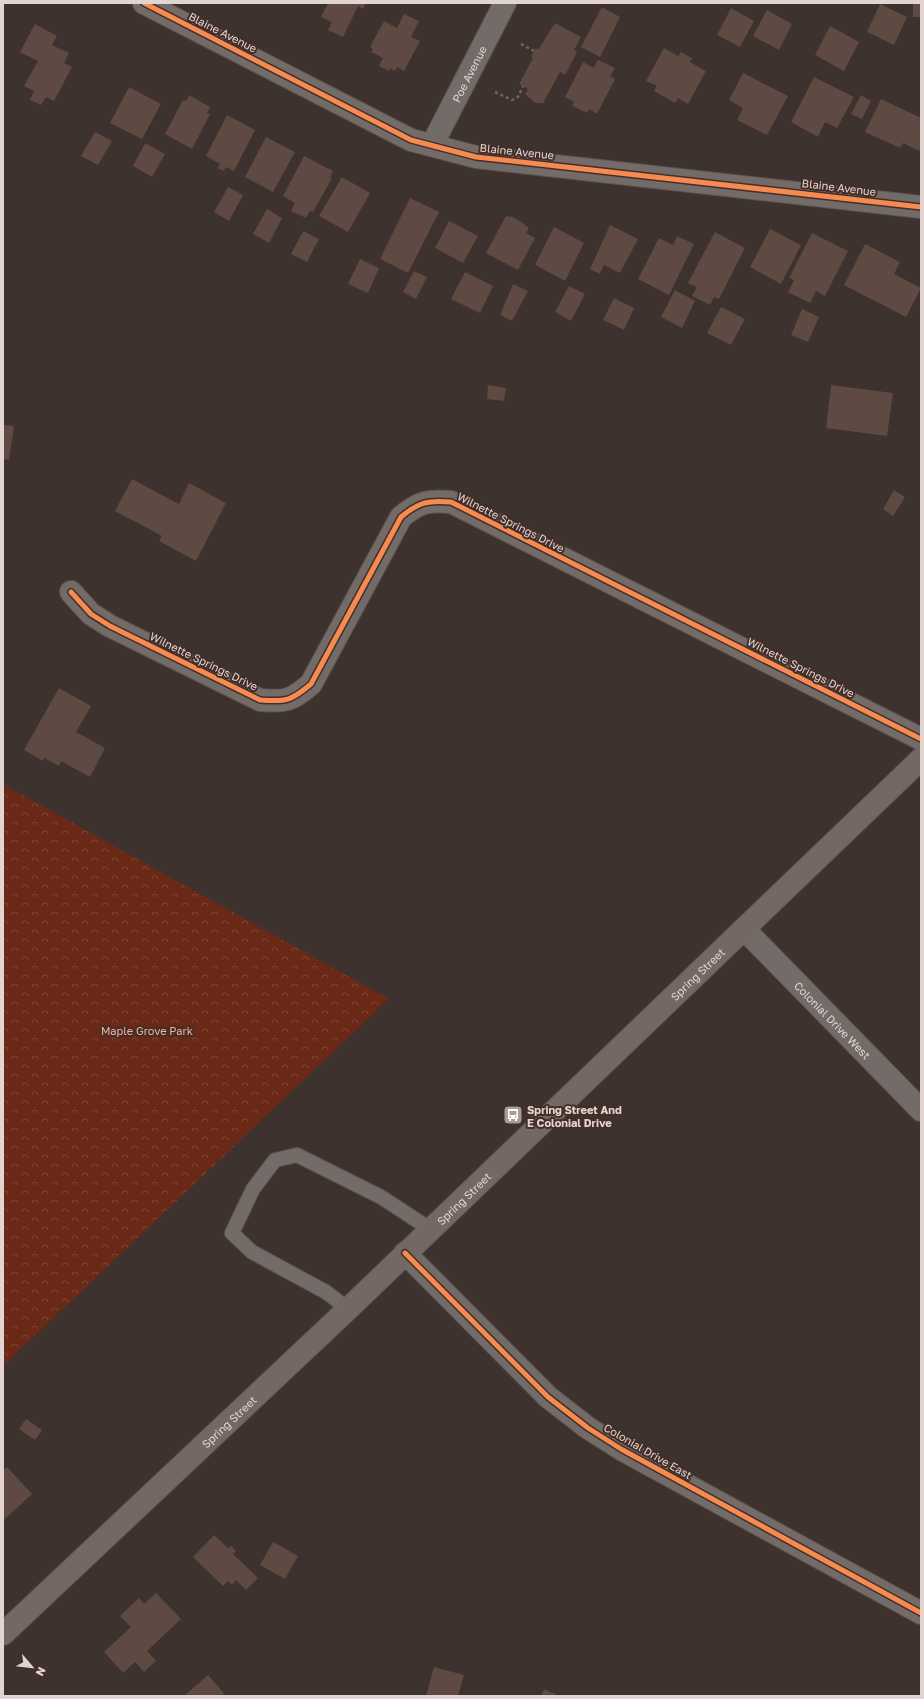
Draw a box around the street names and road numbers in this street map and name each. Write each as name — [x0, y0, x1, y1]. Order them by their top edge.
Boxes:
street label: Blaine Avenue — [187, 9, 259, 55]
street label: Poe Avenue — [449, 43, 488, 104]
street label: Blaine Avenue — [479, 141, 555, 161]
street label: Blaine Avenue — [801, 176, 877, 198]
street label: Wilnette Springs Drive — [455, 489, 567, 555]
street label: Wilnette Springs Drive — [148, 629, 260, 693]
street label: Wilnette Springs Drive — [745, 634, 857, 700]
street label: Spring Street — [667, 945, 727, 1003]
street label: Colonial Drive West — [792, 978, 874, 1061]
street label: Spring Street — [434, 1169, 493, 1227]
street label: Spring Street — [199, 1393, 259, 1450]
street label: Colonial Drive East — [602, 1421, 694, 1481]

